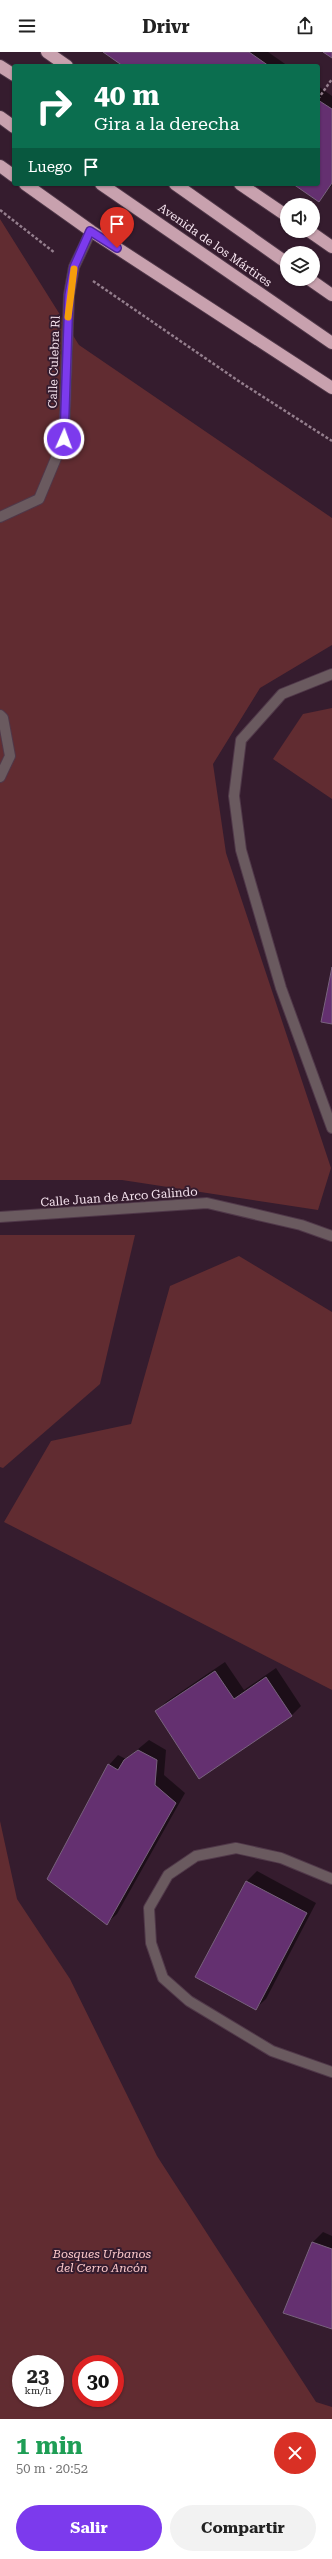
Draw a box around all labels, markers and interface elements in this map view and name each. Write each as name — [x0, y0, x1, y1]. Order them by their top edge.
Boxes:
icon: menu — [16, 15, 38, 37]
icon: share — [294, 15, 316, 37]
text: Drivr — [142, 16, 190, 37]
text: 40 m — [94, 79, 159, 112]
icon: right — [28, 80, 80, 132]
text: Gira a la derecha — [94, 113, 239, 134]
icon: arrive — [80, 156, 102, 178]
text: Luego — [28, 158, 72, 176]
map controls — [280, 198, 320, 286]
button: sound — [280, 198, 320, 238]
street label: Avenida de los Mártires — [155, 200, 275, 290]
pin — [100, 207, 134, 248]
icon: arrive — [106, 213, 128, 235]
button: layers — [280, 246, 320, 286]
street label: Calle Culebra Rl — [45, 315, 63, 409]
position arrow — [43, 418, 85, 460]
street label: Calle Juan de Arco Galindo — [40, 1185, 198, 1209]
park label: Bosques Urbanos del Cerro Ancón — [52, 2247, 152, 2275]
speed limit sign: 30 — [72, 2355, 124, 2407]
text: 23 — [27, 2364, 49, 2388]
text: km/h — [25, 2385, 51, 2396]
text: 1 min — [16, 2432, 83, 2460]
button: close — [274, 2432, 316, 2474]
text: 50 m · 20:52 — [16, 2461, 88, 2476]
button: Salir — [16, 2505, 162, 2551]
button: Compartir — [170, 2505, 316, 2551]

